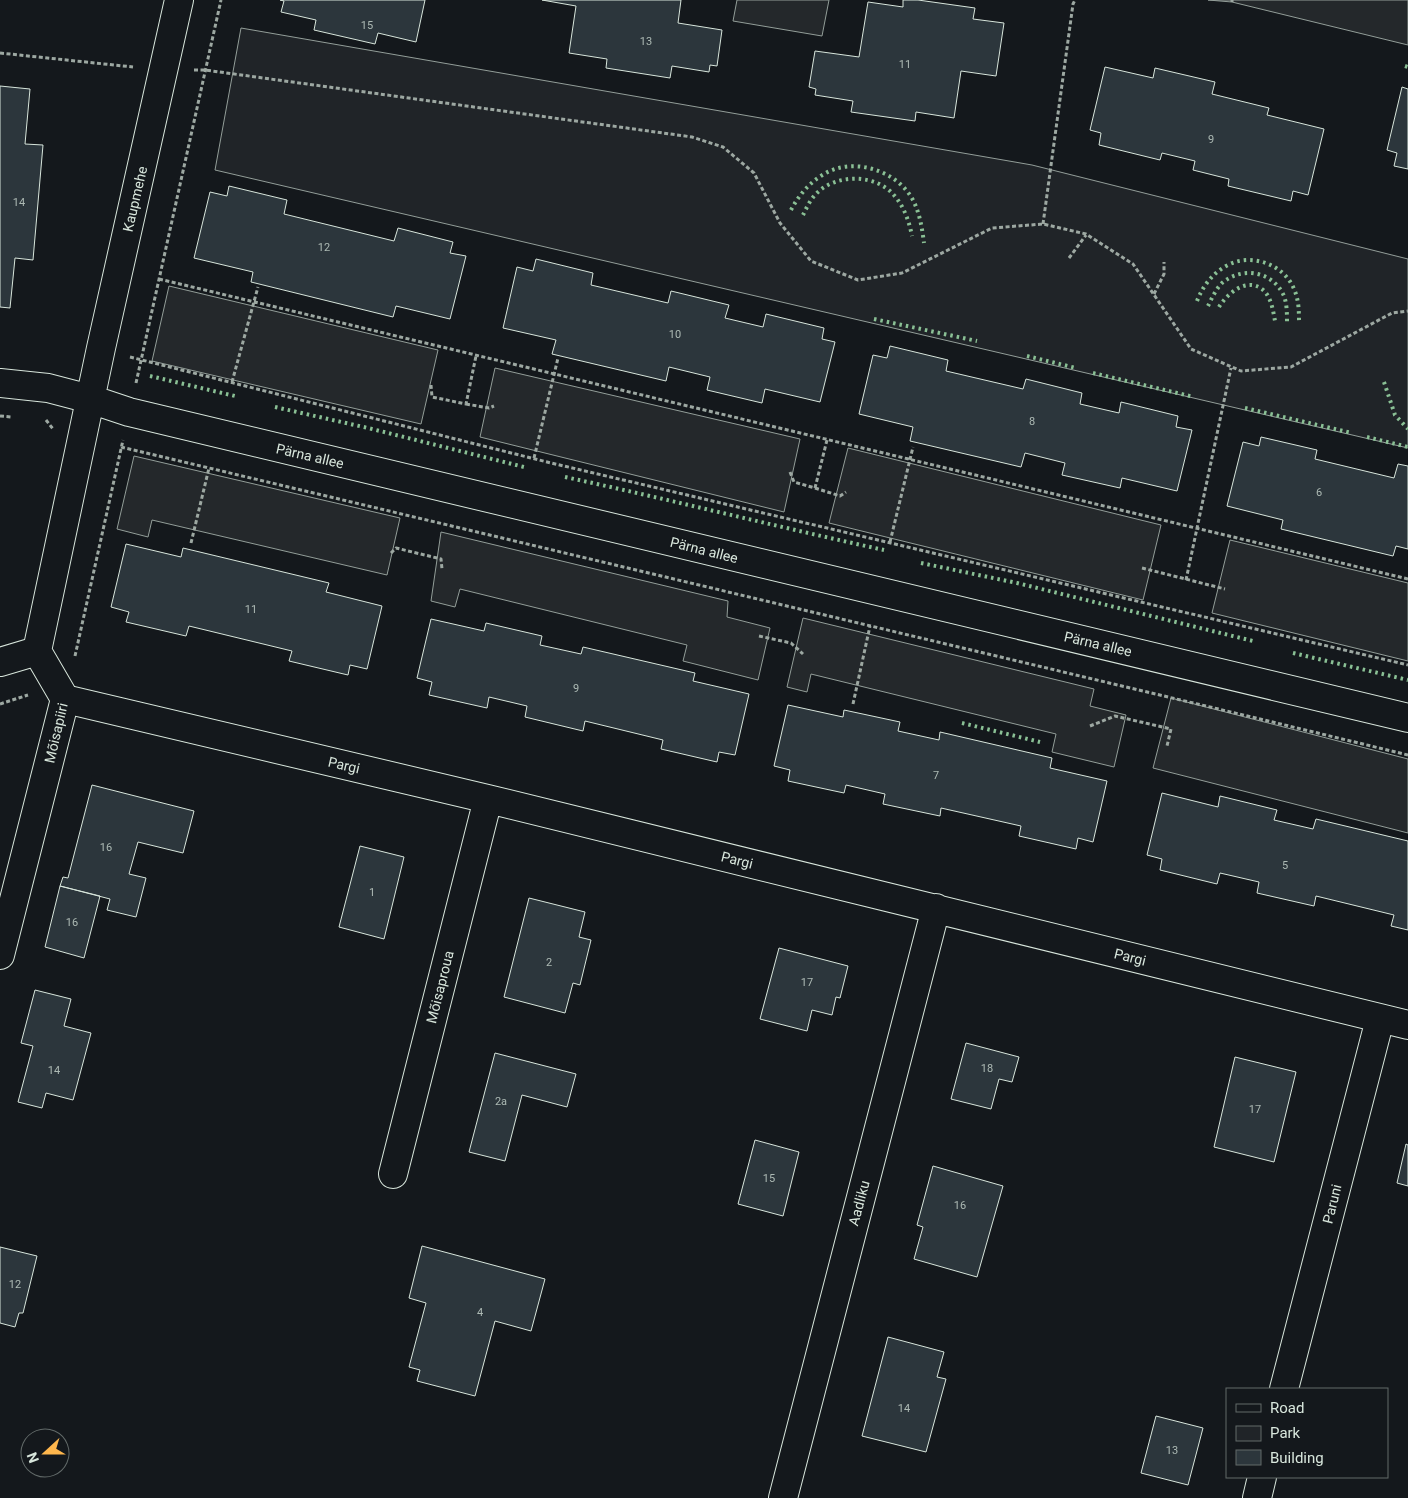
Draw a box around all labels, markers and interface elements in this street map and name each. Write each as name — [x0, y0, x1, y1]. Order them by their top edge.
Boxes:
house number: 15 — [361, 19, 373, 32]
house number: 13 — [640, 35, 652, 48]
house number: 11 — [899, 58, 911, 71]
house number: 9 — [1208, 133, 1214, 146]
street label: Kaupmehe — [120, 165, 150, 233]
house number: 14 — [13, 196, 25, 209]
house number: 12 — [318, 241, 330, 254]
house number: 10 — [669, 328, 681, 341]
house number: 8 — [1029, 415, 1035, 428]
street label: Pärna allee — [274, 440, 346, 472]
house number: 6 — [1316, 486, 1322, 499]
street label: Pärna allee — [668, 534, 740, 566]
house number: 11 — [245, 603, 257, 616]
street label: Pärna allee — [1062, 628, 1134, 660]
house number: 9 — [573, 682, 579, 695]
street label: Mõisapiiri — [41, 701, 71, 765]
street label: Pargi — [326, 754, 362, 776]
house number: 7 — [933, 769, 939, 782]
house number: 16 — [100, 841, 112, 854]
street label: Pargi — [719, 848, 755, 872]
house number: 5 — [1282, 859, 1288, 872]
house number: 1 — [369, 886, 375, 899]
house number: 16 — [66, 916, 78, 929]
street label: Pargi — [1112, 945, 1148, 969]
street label: Mõisaproua — [423, 949, 457, 1025]
house number: 2 — [546, 956, 552, 969]
house number: 17 — [801, 976, 813, 989]
house number: 18 — [981, 1062, 993, 1075]
house number: 14 — [48, 1064, 60, 1077]
house number: 2a — [495, 1095, 507, 1108]
house number: 17 — [1249, 1103, 1261, 1116]
house number: 15 — [763, 1172, 775, 1185]
street label: Aadliku — [845, 1179, 873, 1227]
street label: Paruni — [1319, 1183, 1345, 1225]
house number: 16 — [954, 1199, 966, 1212]
house number: 12 — [9, 1278, 21, 1291]
house number: 4 — [477, 1306, 483, 1319]
legend — [1226, 1388, 1388, 1478]
text: Road — [1270, 1399, 1304, 1417]
house number: 14 — [898, 1402, 910, 1415]
text: Park — [1270, 1424, 1301, 1442]
north arrow — [20, 1428, 70, 1478]
house number: 13 — [1166, 1444, 1178, 1457]
text: Building — [1270, 1449, 1324, 1467]
text: N — [24, 1450, 42, 1465]

